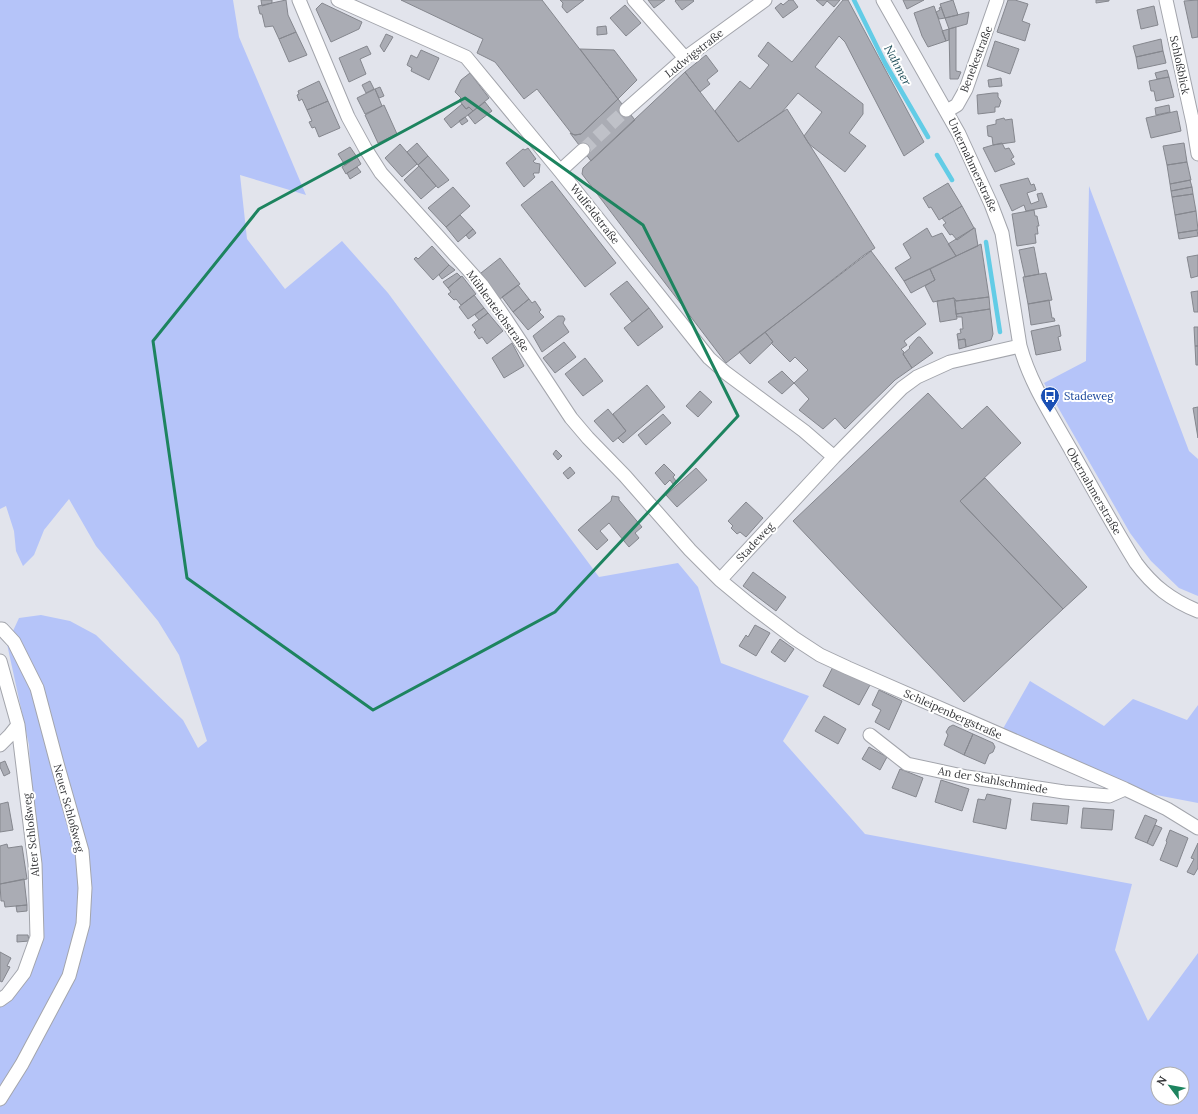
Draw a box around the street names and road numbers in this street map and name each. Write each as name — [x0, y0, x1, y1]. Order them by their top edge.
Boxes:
street label: Benekestraße — [957, 24, 995, 94]
street label: Ludwigstraße — [662, 26, 726, 80]
street label: Schloßblick — [1167, 34, 1193, 96]
street label: Unternahmerstraße — [945, 116, 1001, 214]
street label: Wulfeldstraße — [567, 181, 623, 247]
street label: Mühlenteichstraße — [464, 267, 532, 355]
street label: Obernahmerstraße — [1063, 445, 1125, 537]
street label: Stadeweg — [733, 519, 778, 565]
street label: Schleipenbergstraße — [902, 686, 1004, 742]
street label: Neuer Schloßweg — [51, 762, 88, 854]
street label: An der Stahlschmiede — [936, 763, 1049, 797]
street label: Alter Schloßweg — [20, 792, 42, 878]

